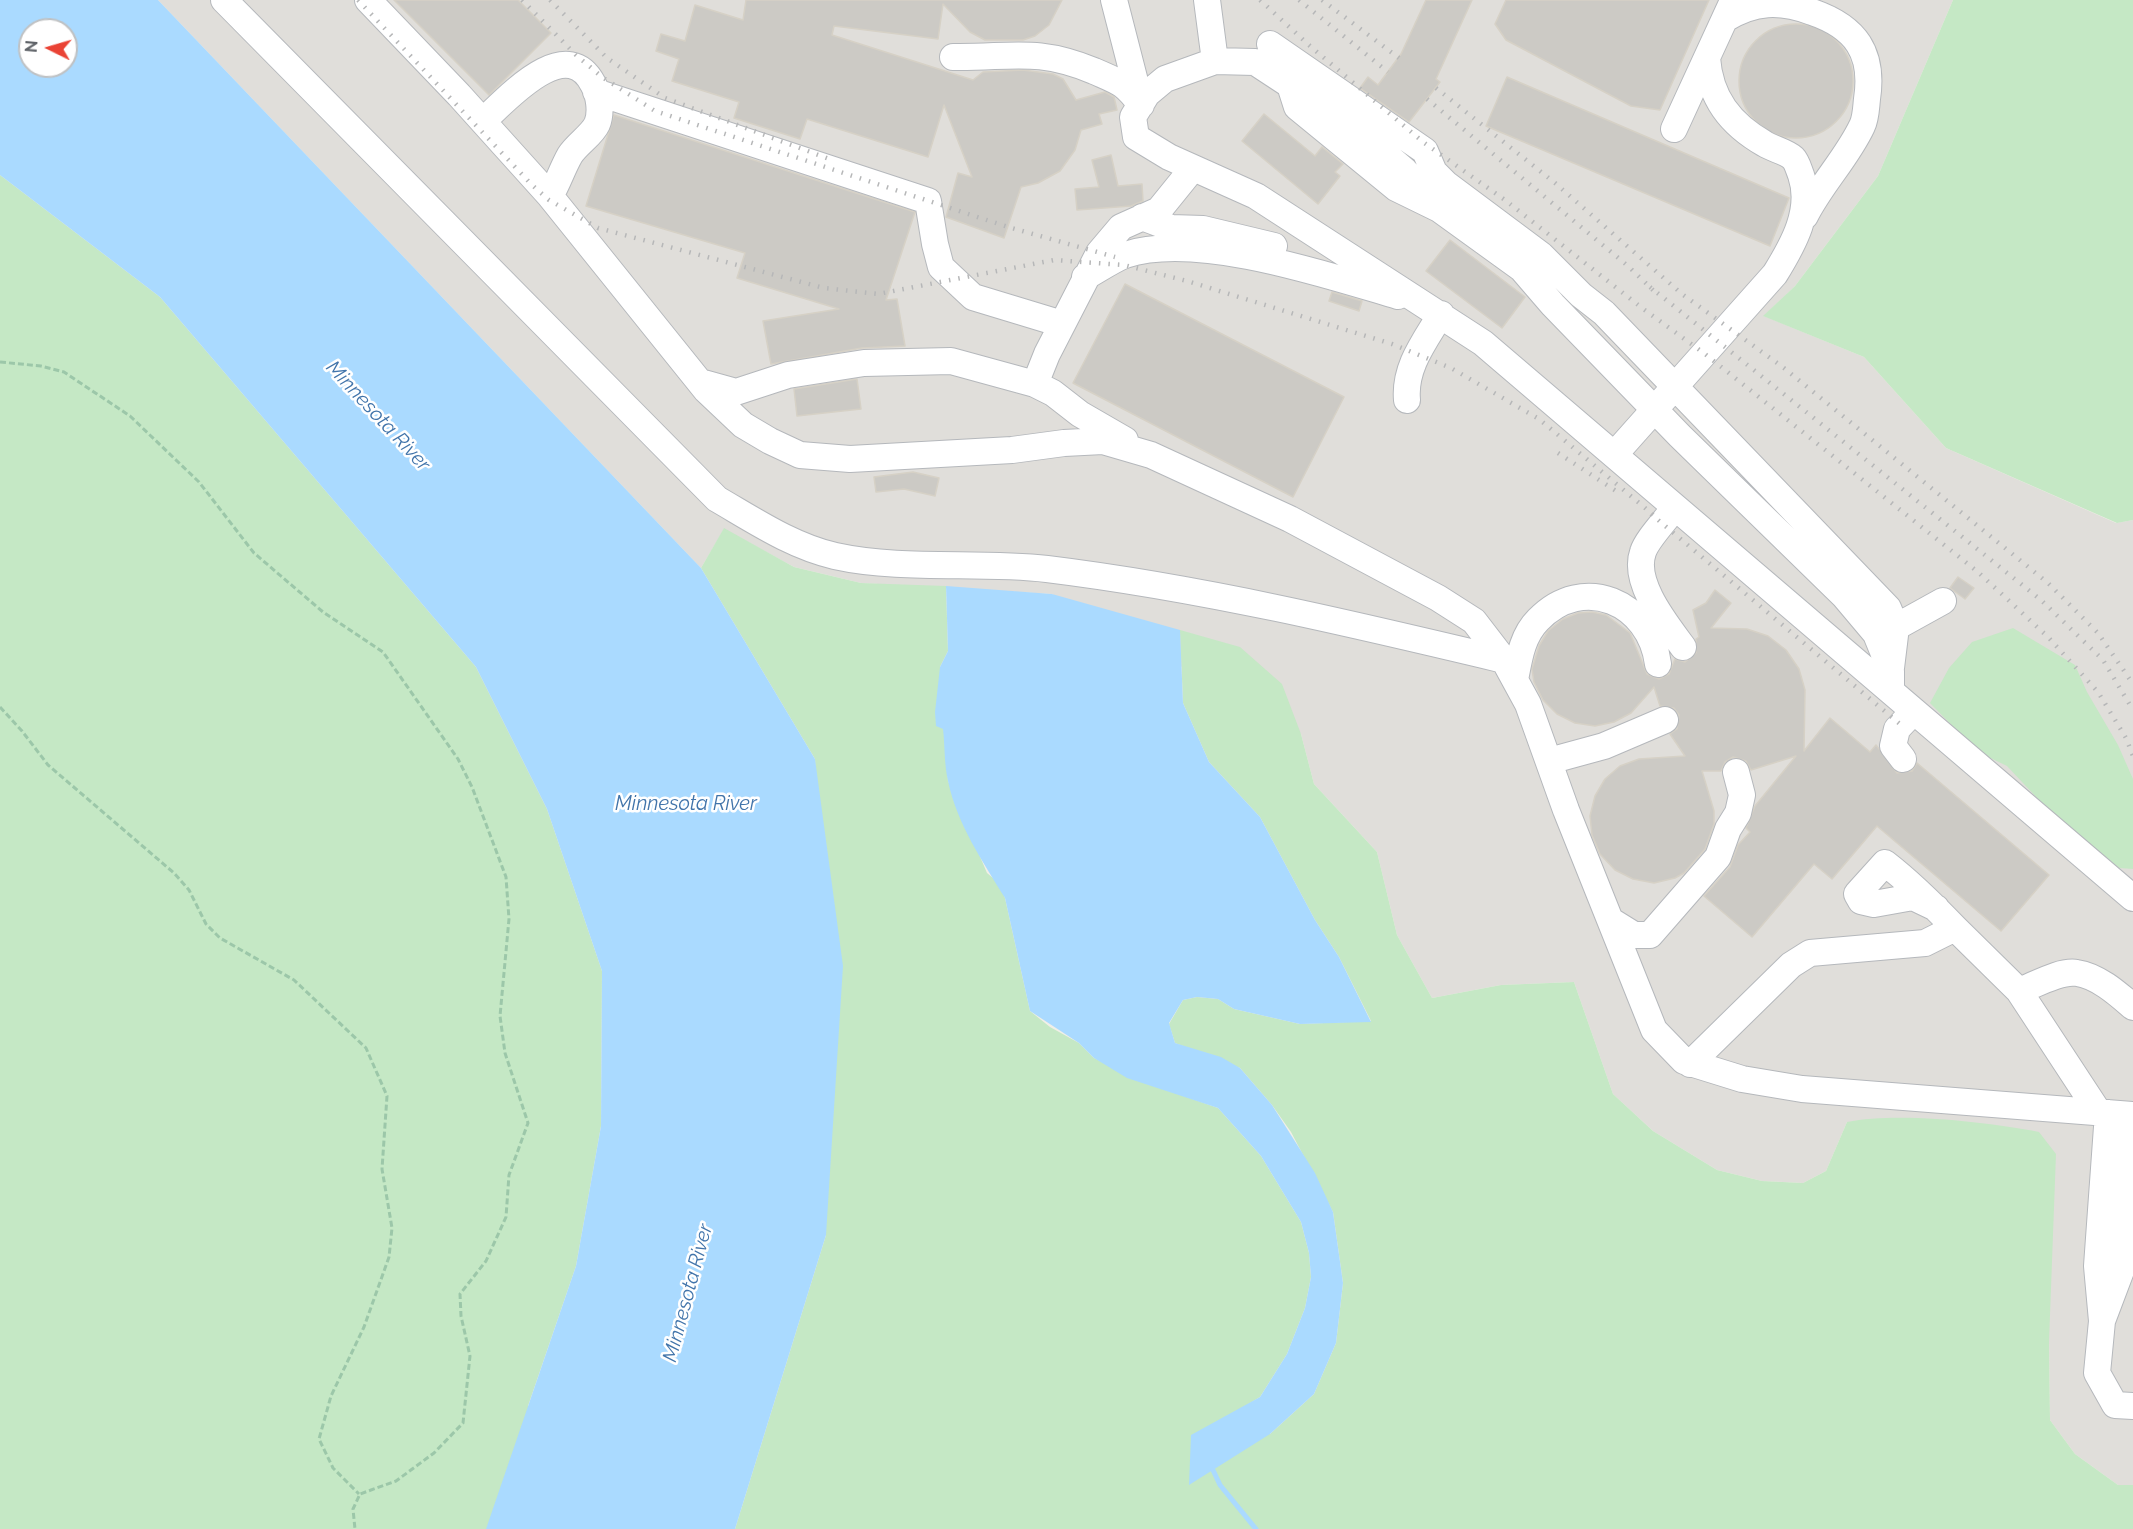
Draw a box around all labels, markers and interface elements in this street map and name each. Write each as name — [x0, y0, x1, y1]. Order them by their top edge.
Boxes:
north arrow — [18, 18, 78, 78]
text: N — [22, 40, 42, 53]
water label: Minnesota River — [321, 356, 435, 476]
water label: Minnesota River — [615, 792, 757, 816]
water label: Minnesota River — [658, 1221, 718, 1365]

